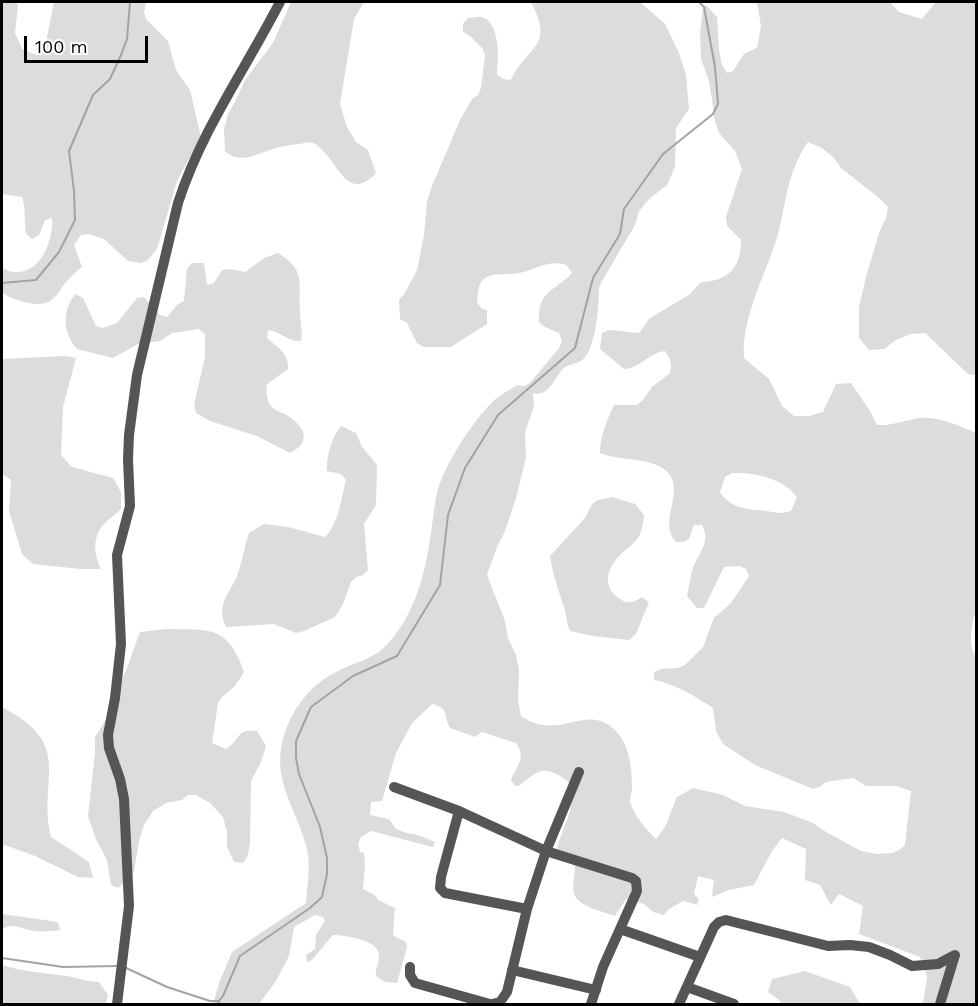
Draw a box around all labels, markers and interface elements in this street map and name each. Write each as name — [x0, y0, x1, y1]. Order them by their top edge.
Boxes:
scale bar — [27, 24, 152, 62]
text: 100 m — [35, 36, 88, 57]

